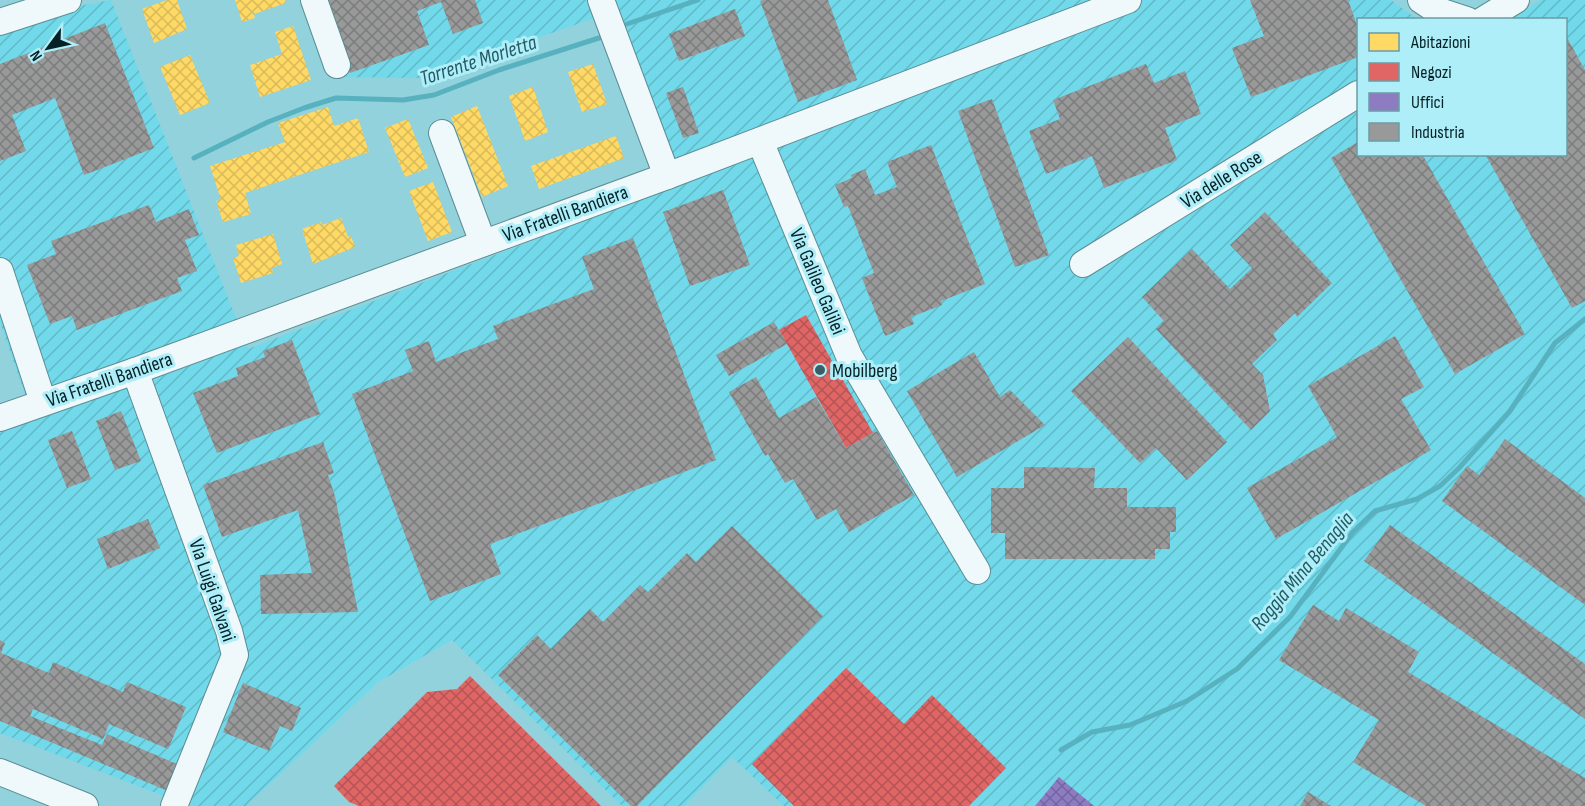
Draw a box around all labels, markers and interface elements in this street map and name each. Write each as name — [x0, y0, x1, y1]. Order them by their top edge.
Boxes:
north arrow — [18, 18, 78, 78]
legend — [1357, 18, 1567, 156]
water label: Torrente Morletta — [417, 30, 540, 91]
text: Abitazioni — [1410, 32, 1470, 53]
text: N — [26, 47, 47, 64]
text: Negozi — [1411, 62, 1452, 83]
text: Uffici — [1411, 92, 1444, 113]
text: Industria — [1411, 122, 1465, 143]
street label: Via delle Rose — [1177, 146, 1267, 214]
street label: Via Fratelli Bandiera — [499, 180, 631, 248]
street label: Via Galileo Galilei — [784, 225, 850, 338]
street label: Via Fratelli Bandiera — [43, 347, 175, 413]
place label: Mobilberg — [832, 359, 897, 383]
marker: Mobilberg — [813, 363, 827, 377]
water label: Roggia Mina Benaglia — [1246, 507, 1359, 636]
street label: Via Luigi Galvani — [183, 536, 241, 645]

